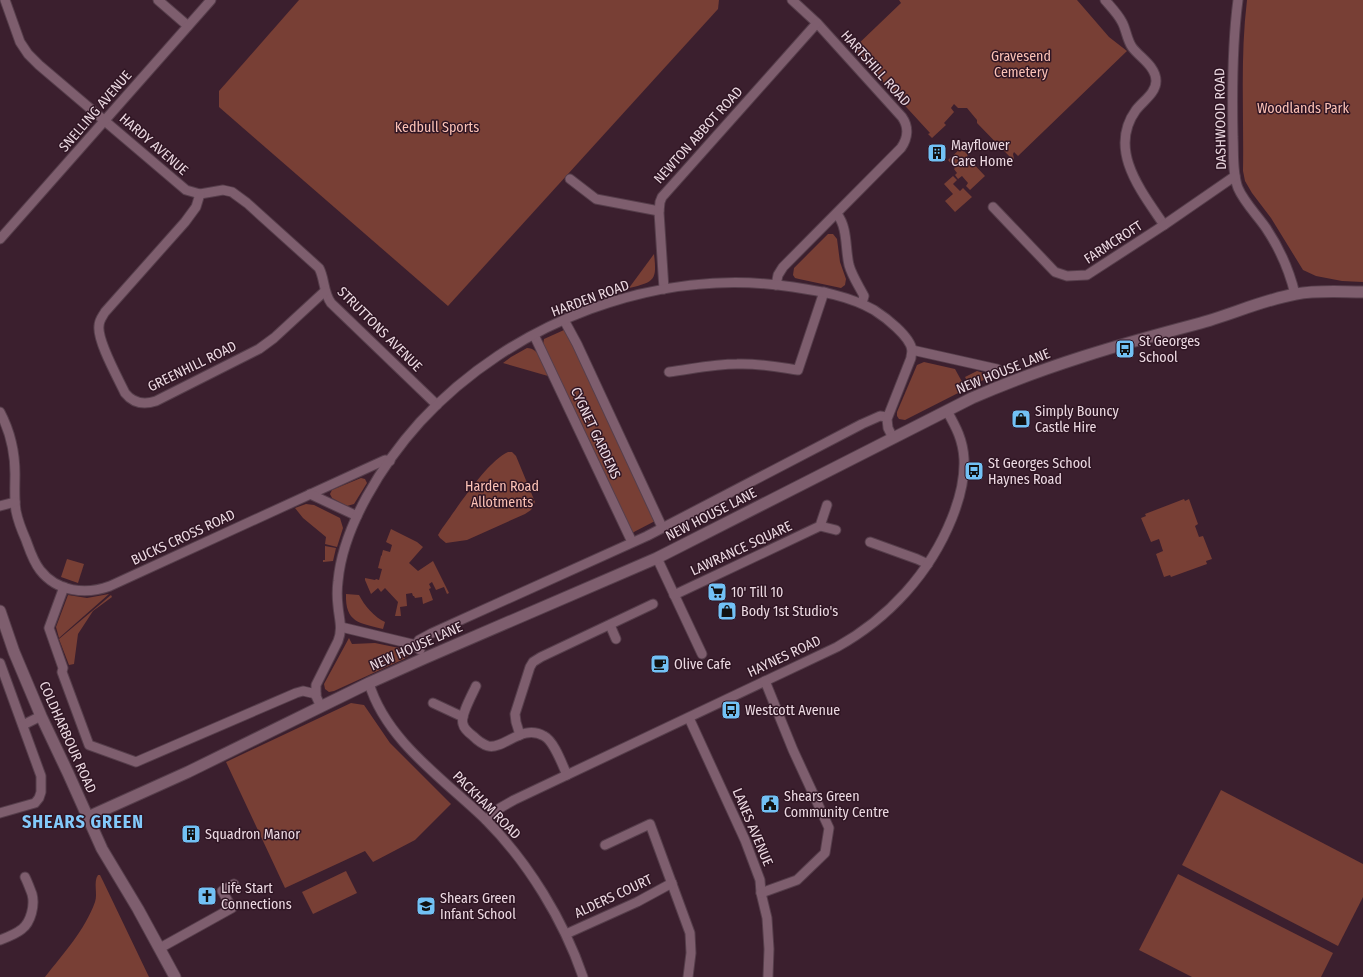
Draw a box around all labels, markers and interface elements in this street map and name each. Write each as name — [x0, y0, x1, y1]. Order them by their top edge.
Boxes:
street label: HARTSHILL ROAD — [837, 27, 914, 110]
park label: Gravesend Cemetery — [991, 48, 1051, 81]
street label: SNELLING AVENUE — [55, 67, 136, 155]
street label: DASHWOOD ROAD — [1211, 68, 1230, 170]
street label: NEWTON ABBOT ROAD — [650, 83, 746, 187]
park label: Woodlands Park — [1257, 100, 1350, 117]
street label: HARDY AVENUE — [116, 110, 192, 179]
park label: Kedbull Sports — [395, 119, 479, 136]
place label: Mayflower Care Home — [951, 137, 1013, 170]
building icon: Mayflower Care Home — [926, 142, 948, 164]
street label: FARMCROFT — [1081, 217, 1146, 268]
street label: HARDEN ROAD — [549, 277, 631, 320]
street label: STRUTTONS AVENUE — [334, 283, 426, 376]
place label: St Georges School — [1139, 333, 1200, 366]
street label: GREENHILL ROAD — [145, 338, 239, 395]
bus stop icon: St Georges School — [1114, 338, 1136, 360]
street label: NEW HOUSE LANE — [954, 345, 1053, 398]
street label: CYGNET GARDENS — [567, 385, 624, 482]
place label: Simply Bouncy Castle Hire — [1035, 403, 1119, 436]
shop icon: Simply Bouncy Castle Hire — [1010, 408, 1032, 430]
place label: St Georges School Haynes Road — [988, 455, 1091, 488]
bus stop icon: St Georges School Haynes Road — [963, 460, 985, 482]
park label: Harden Road Allotments — [465, 478, 539, 511]
street label: NEW HOUSE LANE — [663, 484, 760, 545]
street label: BUCKS CROSS ROAD — [129, 506, 238, 569]
street label: LAWRANCE SQUARE — [688, 517, 795, 579]
supermarket icon: 10' Till 10 — [706, 581, 728, 603]
place label: 10' Till 10 — [731, 584, 783, 601]
shop icon: Body 1st Studio's — [716, 600, 738, 622]
place label: Body 1st Studio's — [741, 603, 838, 620]
street label: NEW HOUSE LANE — [367, 618, 466, 674]
street label: HAYNES ROAD — [745, 632, 824, 681]
cafe icon: Olive Cafe — [649, 653, 671, 675]
place label: Olive Cafe — [674, 656, 731, 673]
street label: COLDHARBOUR ROAD — [35, 679, 100, 796]
bus stop icon: Westcott Avenue — [720, 699, 742, 721]
place label: Westcott Avenue — [745, 702, 840, 719]
street label: PACKHAM ROAD — [449, 768, 524, 843]
street label: LANES AVENUE — [729, 786, 777, 869]
place label: Shears Green Community Centre — [784, 788, 889, 821]
public building icon: Shears Green Community Centre — [759, 793, 781, 815]
district label: SHEARS GREEN — [22, 811, 144, 833]
building icon: Squadron Manor — [180, 823, 202, 845]
place label: Squadron Manor — [205, 826, 300, 843]
street label: ALDERS COURT — [572, 871, 655, 922]
place label: Life Start Connections — [221, 880, 292, 913]
church icon: Life Start Connections — [196, 885, 218, 907]
place label: Shears Green Infant School — [440, 890, 516, 923]
school or university icon: Shears Green Infant School — [415, 895, 437, 917]

